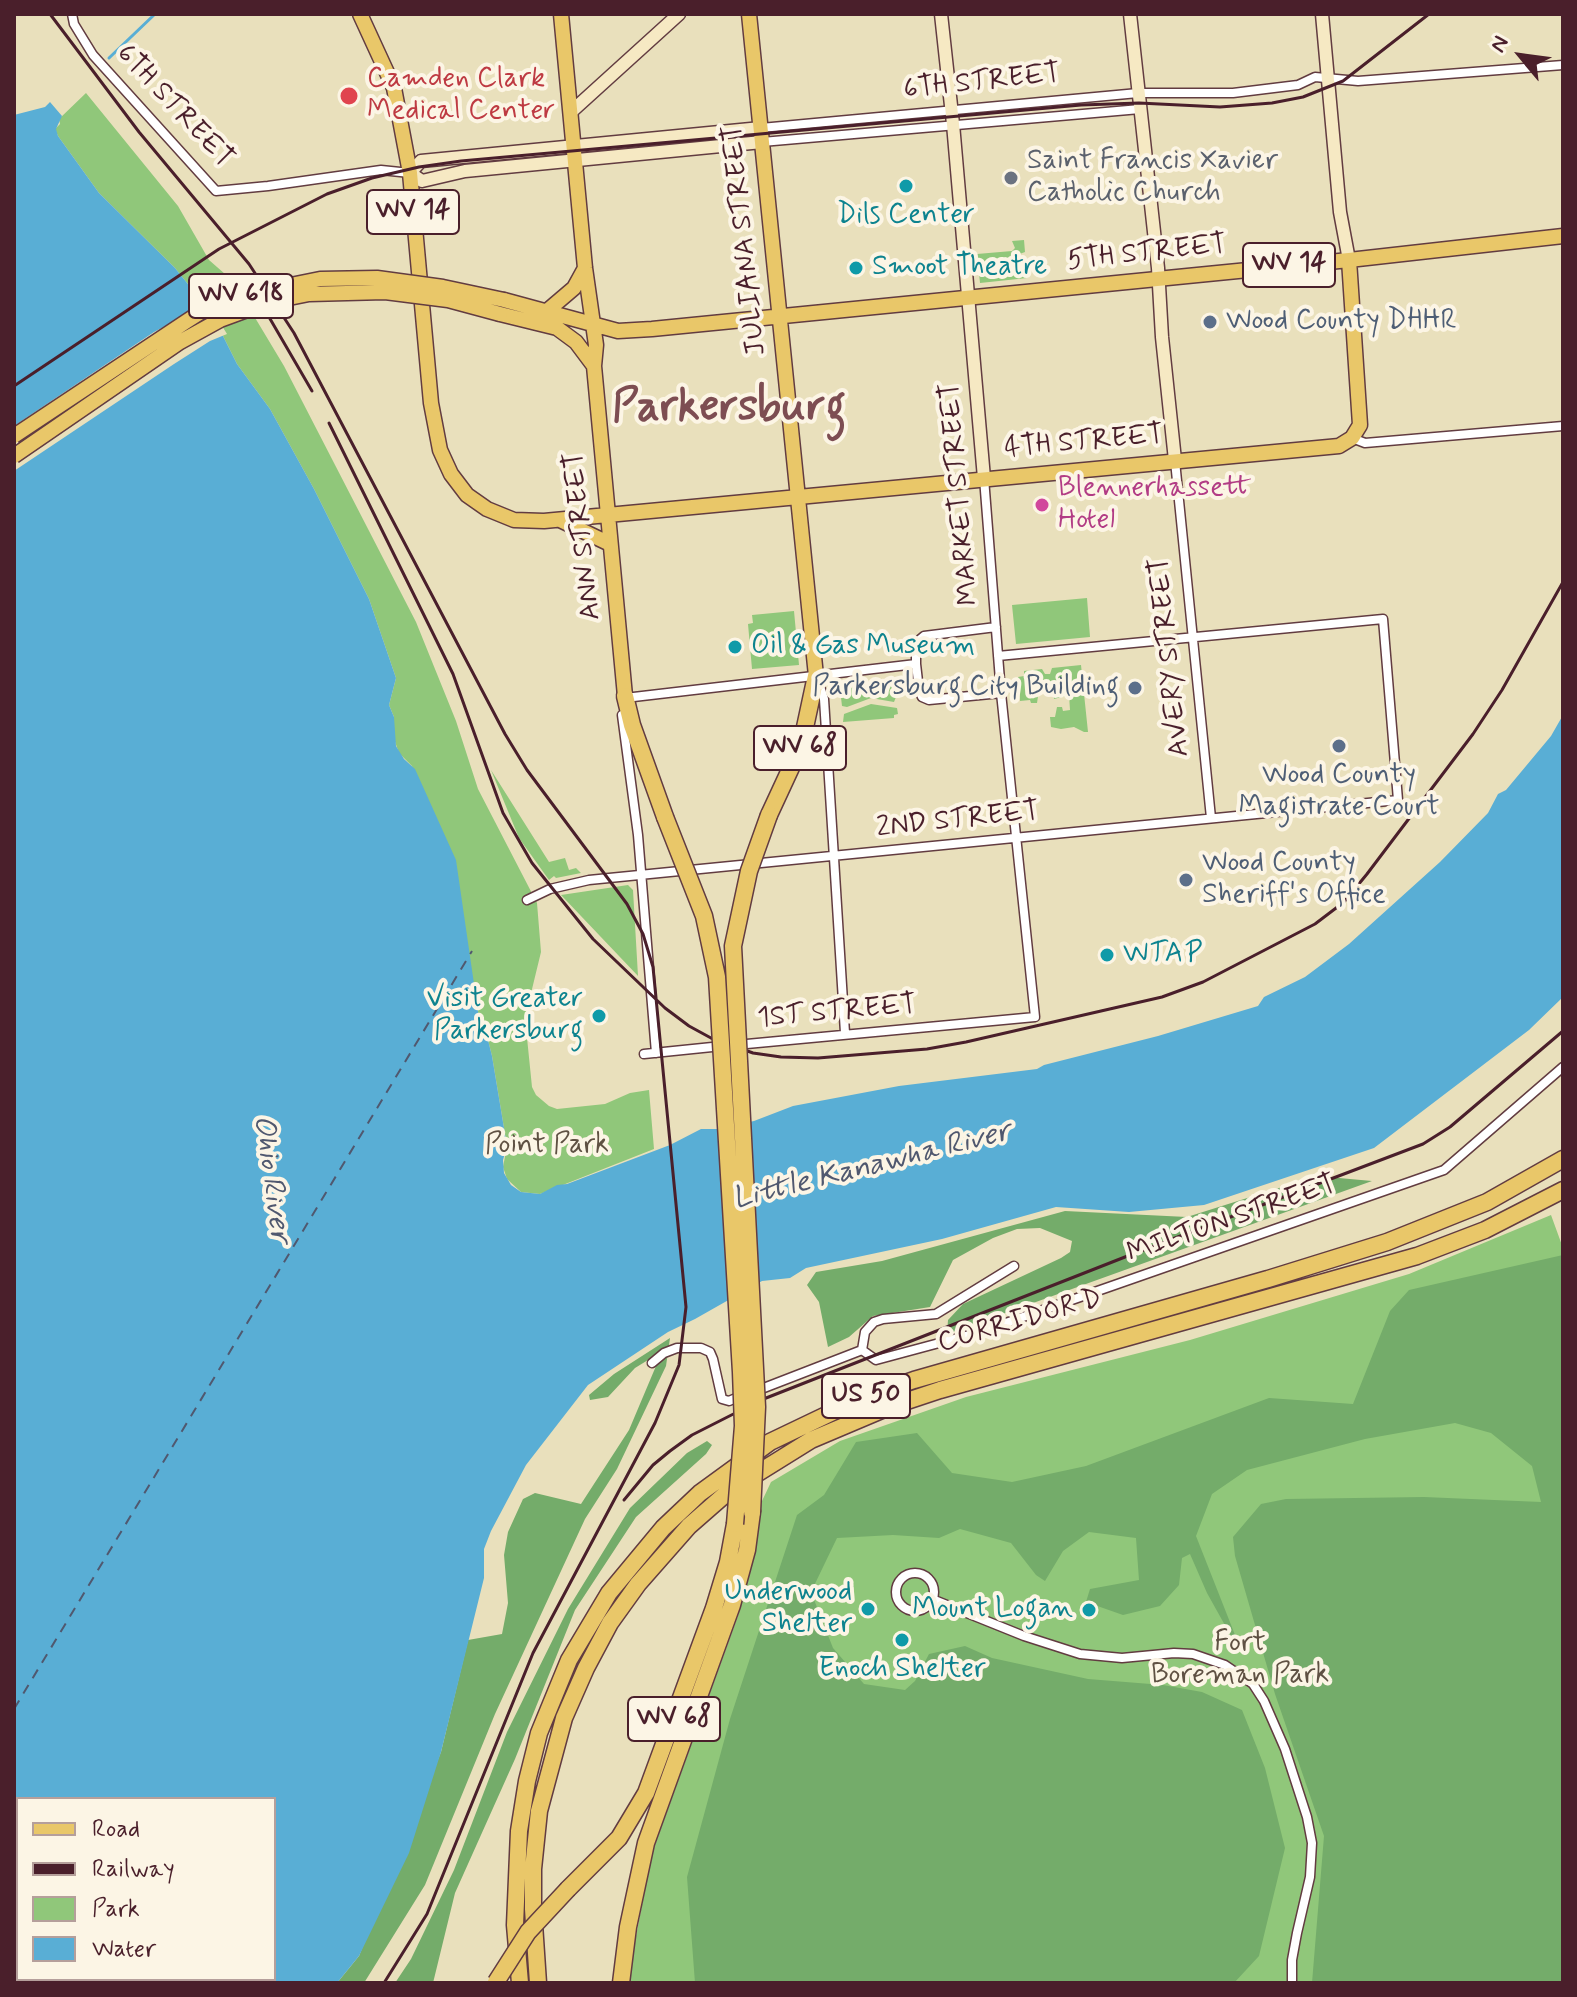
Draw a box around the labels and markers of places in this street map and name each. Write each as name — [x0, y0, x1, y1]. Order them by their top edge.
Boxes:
place label: Camden Clark Medical Center — [367, 63, 555, 129]
marker: Camden Clark Medical Center — [338, 85, 360, 107]
place label: Saint Francis Xavier Catholic Church — [1027, 145, 1278, 211]
marker: Saint Francis Xavier Catholic Church — [1002, 169, 1020, 187]
marker: Dils Center — [897, 177, 915, 195]
place label: Dils Center — [837, 199, 975, 233]
place label: Smoot Theatre — [872, 251, 1047, 285]
marker: Smoot Theatre — [847, 259, 865, 277]
place label: Wood County DHHR — [1226, 305, 1457, 339]
marker: Wood County DHHR — [1201, 313, 1219, 331]
place label: Blennerhassett Hotel — [1058, 472, 1251, 538]
marker: Blennerhassett Hotel — [1033, 496, 1051, 514]
place label: Oil & Gas Museum — [751, 630, 975, 664]
marker: Oil & Gas Museum — [726, 638, 744, 656]
place label: Parkersburg City Building — [813, 671, 1119, 705]
marker: Parkersburg City Building — [1126, 679, 1144, 697]
marker: Wood County Magistrate Court — [1330, 737, 1348, 755]
place label: Wood County Magistrate Court — [1239, 759, 1439, 825]
place label: Wood County Sheriff's Office — [1202, 847, 1386, 913]
marker: Wood County Sheriff's Office — [1177, 871, 1195, 889]
place label: WTAP — [1123, 938, 1202, 972]
marker: WTAP — [1098, 946, 1116, 964]
place label: Visit Greater Parkersburg — [426, 983, 583, 1049]
marker: Visit Greater Parkersburg — [590, 1007, 608, 1025]
place label: Underwood Shelter — [724, 1576, 852, 1642]
place label: Mount Logan — [912, 1593, 1073, 1627]
marker: Underwood Shelter — [859, 1600, 877, 1618]
marker: Mount Logan — [1080, 1601, 1098, 1619]
marker: Enoch Shelter — [893, 1631, 911, 1649]
place label: Enoch Shelter — [818, 1653, 986, 1687]

